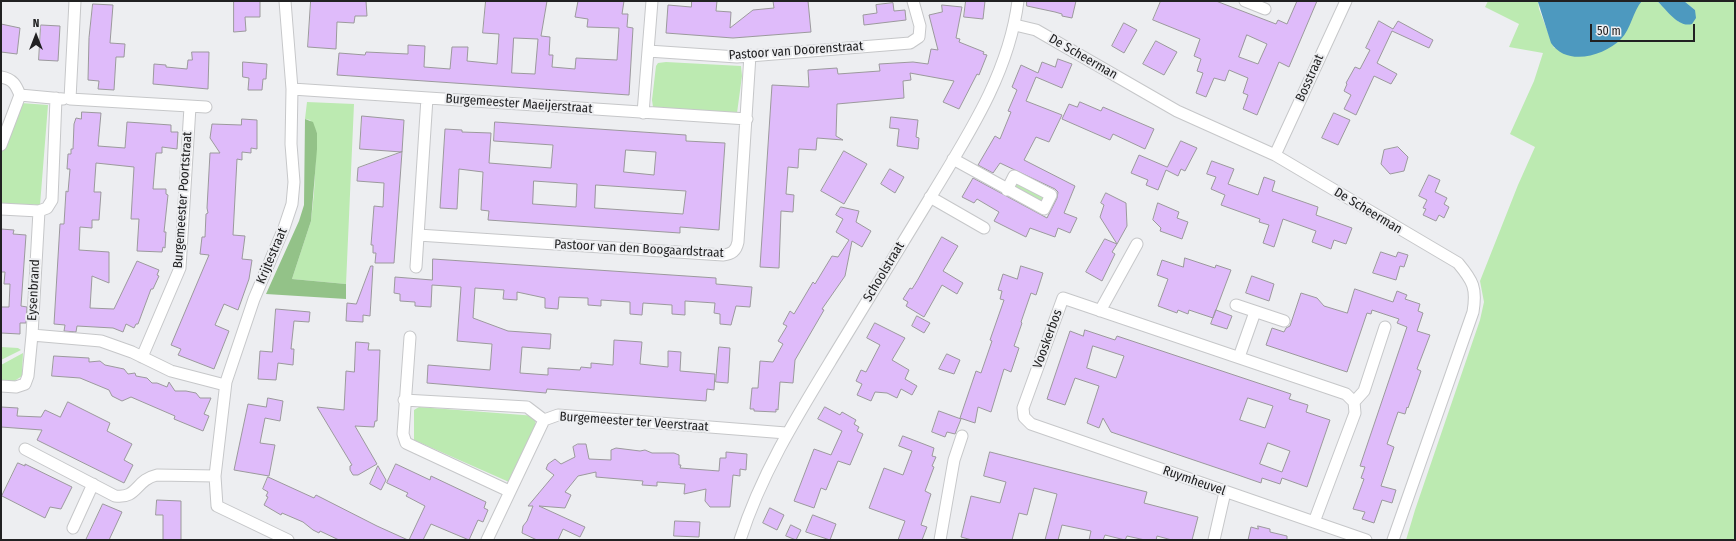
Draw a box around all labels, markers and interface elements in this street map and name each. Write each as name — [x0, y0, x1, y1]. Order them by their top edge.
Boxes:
north arrow — [16, 16, 56, 56]
scale bar — [1592, 16, 1697, 42]
text: N — [33, 17, 39, 30]
text: 50 m — [1597, 24, 1621, 38]
street label: De Scheerman — [1046, 31, 1120, 83]
street label: Pastoor van Doorenstraat — [728, 39, 864, 63]
street label: Bosstraat — [1293, 52, 1327, 104]
street label: Burgemeester Maeijerstraat — [445, 91, 593, 117]
street label: Burgemeester Poortstraat — [170, 131, 196, 269]
street label: De Scheerman — [1331, 185, 1405, 237]
street label: Krijtestraat — [253, 226, 291, 286]
street label: Pastoor van den Boogaardstraat — [554, 237, 724, 261]
street label: Schoolstraat — [860, 239, 908, 305]
street label: Eysenbrand — [25, 259, 43, 321]
street label: Vooskerbos — [1030, 307, 1066, 371]
street label: Burgemeester ter Veerstraat — [559, 409, 709, 435]
street label: Ruymheuvel — [1161, 463, 1227, 499]

